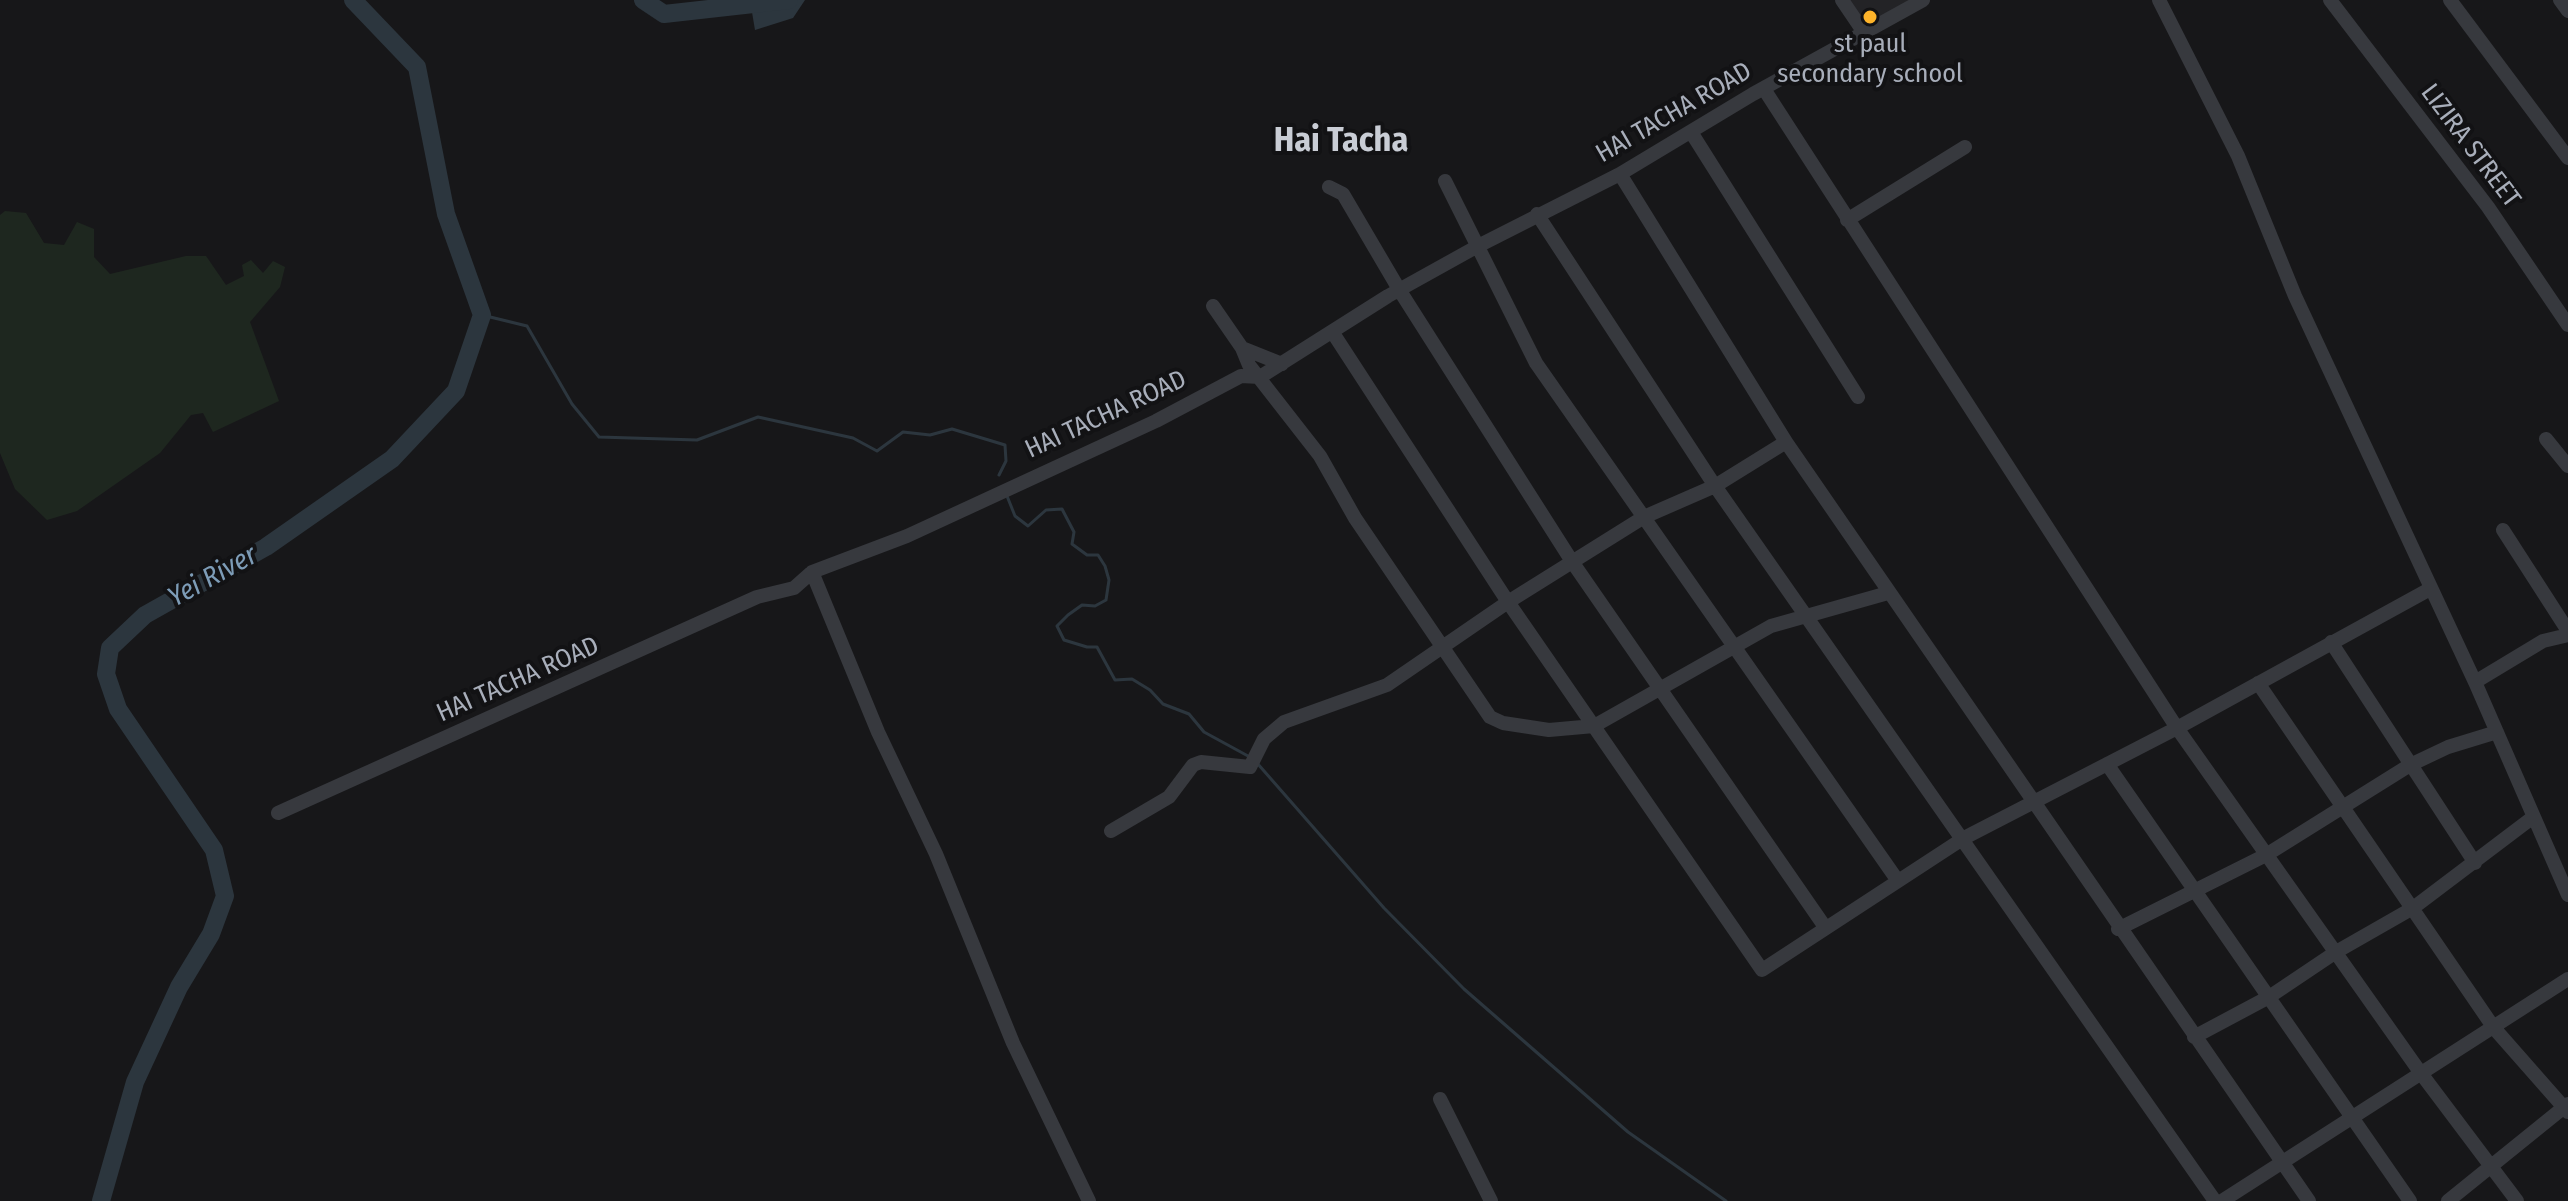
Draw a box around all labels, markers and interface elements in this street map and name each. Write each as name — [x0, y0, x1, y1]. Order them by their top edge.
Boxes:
marker: st paul secondary school — [1861, 8, 1879, 26]
place label: st paul secondary school — [1777, 29, 1963, 90]
street label: HAI TACHA ROAD — [1591, 56, 1757, 170]
street label: LIZIRA STREET — [2414, 78, 2526, 214]
district label: Hai Tacha — [1274, 122, 1408, 162]
street label: HAI TACHA ROAD — [1021, 364, 1191, 466]
water label: Yei River — [163, 539, 263, 615]
street label: HAI TACHA ROAD — [432, 630, 604, 730]

